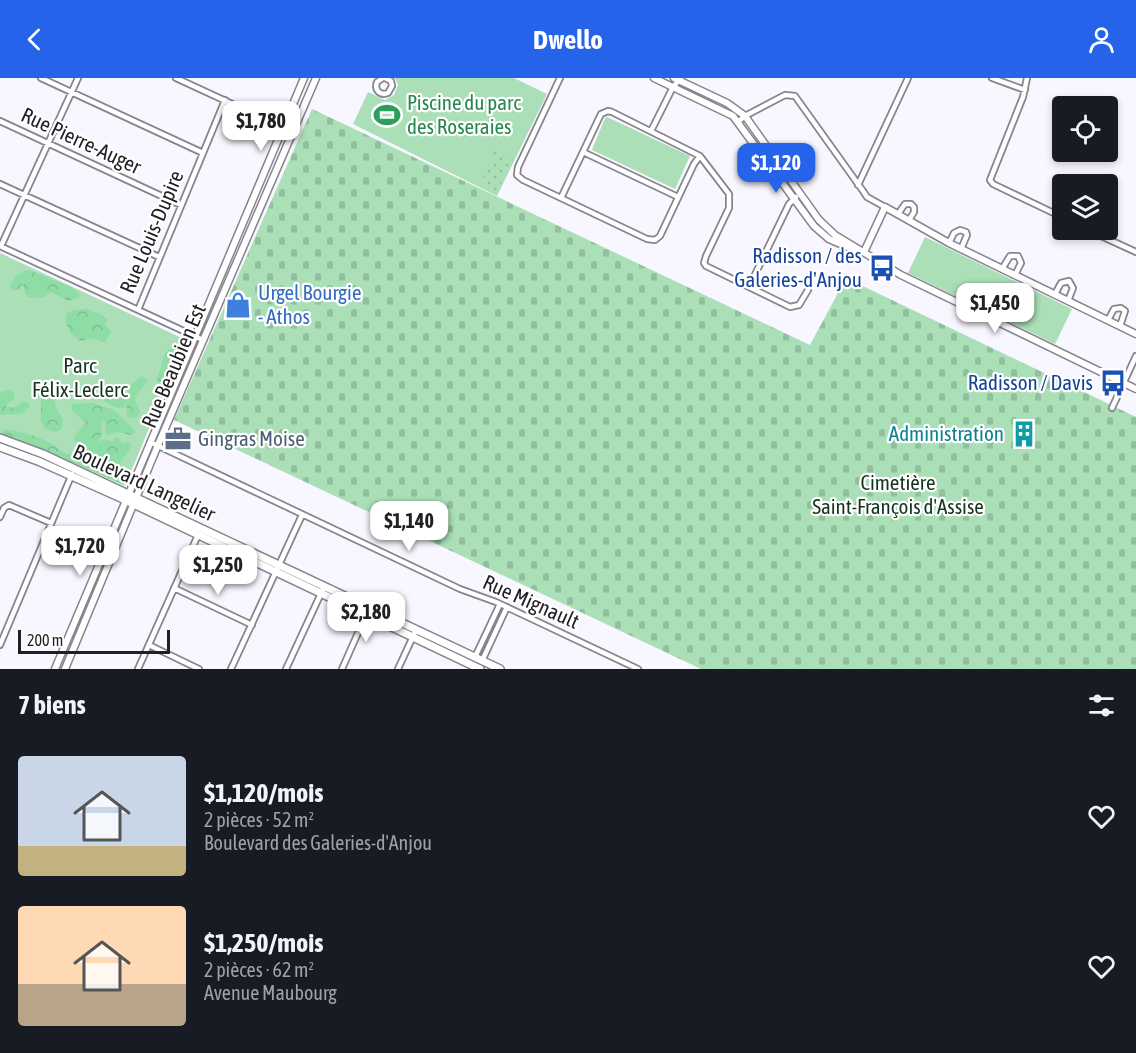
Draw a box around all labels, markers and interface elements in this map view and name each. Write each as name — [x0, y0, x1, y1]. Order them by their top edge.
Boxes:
icon: back — [18, 23, 51, 56]
icon: person — [1085, 23, 1118, 56]
text: Dwello — [533, 24, 603, 55]
place label: Piscine du parc des Roseraies — [407, 90, 521, 138]
map controls — [1052, 96, 1118, 240]
button: locate — [1052, 96, 1118, 162]
sports icon: Piscine du parc des Roseraies — [372, 100, 402, 130]
pin: $1,780 — [212, 101, 310, 152]
street label: Rue Pierre-Auger — [18, 102, 146, 179]
text: $1,780 — [236, 109, 286, 132]
pin: $1,120 — [727, 143, 825, 194]
text: $1,120 — [751, 151, 801, 174]
street label: Rue Louis-Dupire — [114, 167, 188, 297]
button: layers — [1052, 174, 1118, 240]
place label: Radisson / des Galeries-d'Anjou — [734, 243, 862, 291]
bus stop icon: Radisson / des Galeries-d'Anjou — [867, 253, 897, 283]
place label: Urgel Bourgie - Athos — [258, 280, 361, 328]
pin: $1,450 — [946, 283, 1044, 334]
shop icon: Urgel Bourgie - Athos — [223, 290, 253, 320]
text: $1,450 — [970, 291, 1020, 314]
street label: Rue Beaubien Est — [136, 300, 210, 431]
park label: Parc Félix-Leclerc — [32, 353, 128, 401]
bus stop icon: Radisson / Davis — [1098, 368, 1128, 398]
place label: Radisson / Davis — [968, 370, 1093, 394]
building icon: Administration — [1009, 419, 1039, 449]
place label: Administration — [889, 421, 1004, 445]
office icon: Gingras Moise — [163, 424, 193, 454]
place label: Gingras Moise — [198, 426, 305, 450]
street label: Boulevard Langelier — [69, 439, 220, 526]
park label: Cimetière Saint-François d'Assise — [812, 470, 984, 518]
pin: $1,140 — [360, 501, 458, 552]
text: $1,140 — [384, 509, 434, 532]
pin: $1,720 — [31, 526, 129, 577]
text: $1,720 — [55, 534, 105, 557]
pin: $1,250 — [169, 545, 267, 596]
text: $1,250 — [193, 553, 243, 576]
street label: Rue Mignault — [480, 569, 583, 633]
pin: $2,180 — [317, 592, 415, 643]
text: $2,180 — [341, 600, 391, 623]
scale bar — [18, 627, 170, 654]
text: 200 m — [27, 631, 63, 649]
icon: filters — [1085, 689, 1118, 722]
text: 7 biens — [18, 690, 86, 720]
text: $1,120/mois — [204, 778, 323, 808]
icon: home — [66, 780, 138, 852]
icon: heart — [1085, 800, 1118, 833]
text: 2 pièces · 52 m² — [204, 808, 314, 831]
text: Boulevard des Galeries-d'Anjou — [204, 831, 432, 854]
text: $1,250/mois — [204, 928, 323, 958]
icon: home — [66, 930, 138, 1002]
icon: heart — [1085, 950, 1118, 983]
text: 2 pièces · 62 m² — [204, 958, 314, 981]
text: Avenue Maubourg — [204, 981, 337, 1004]

